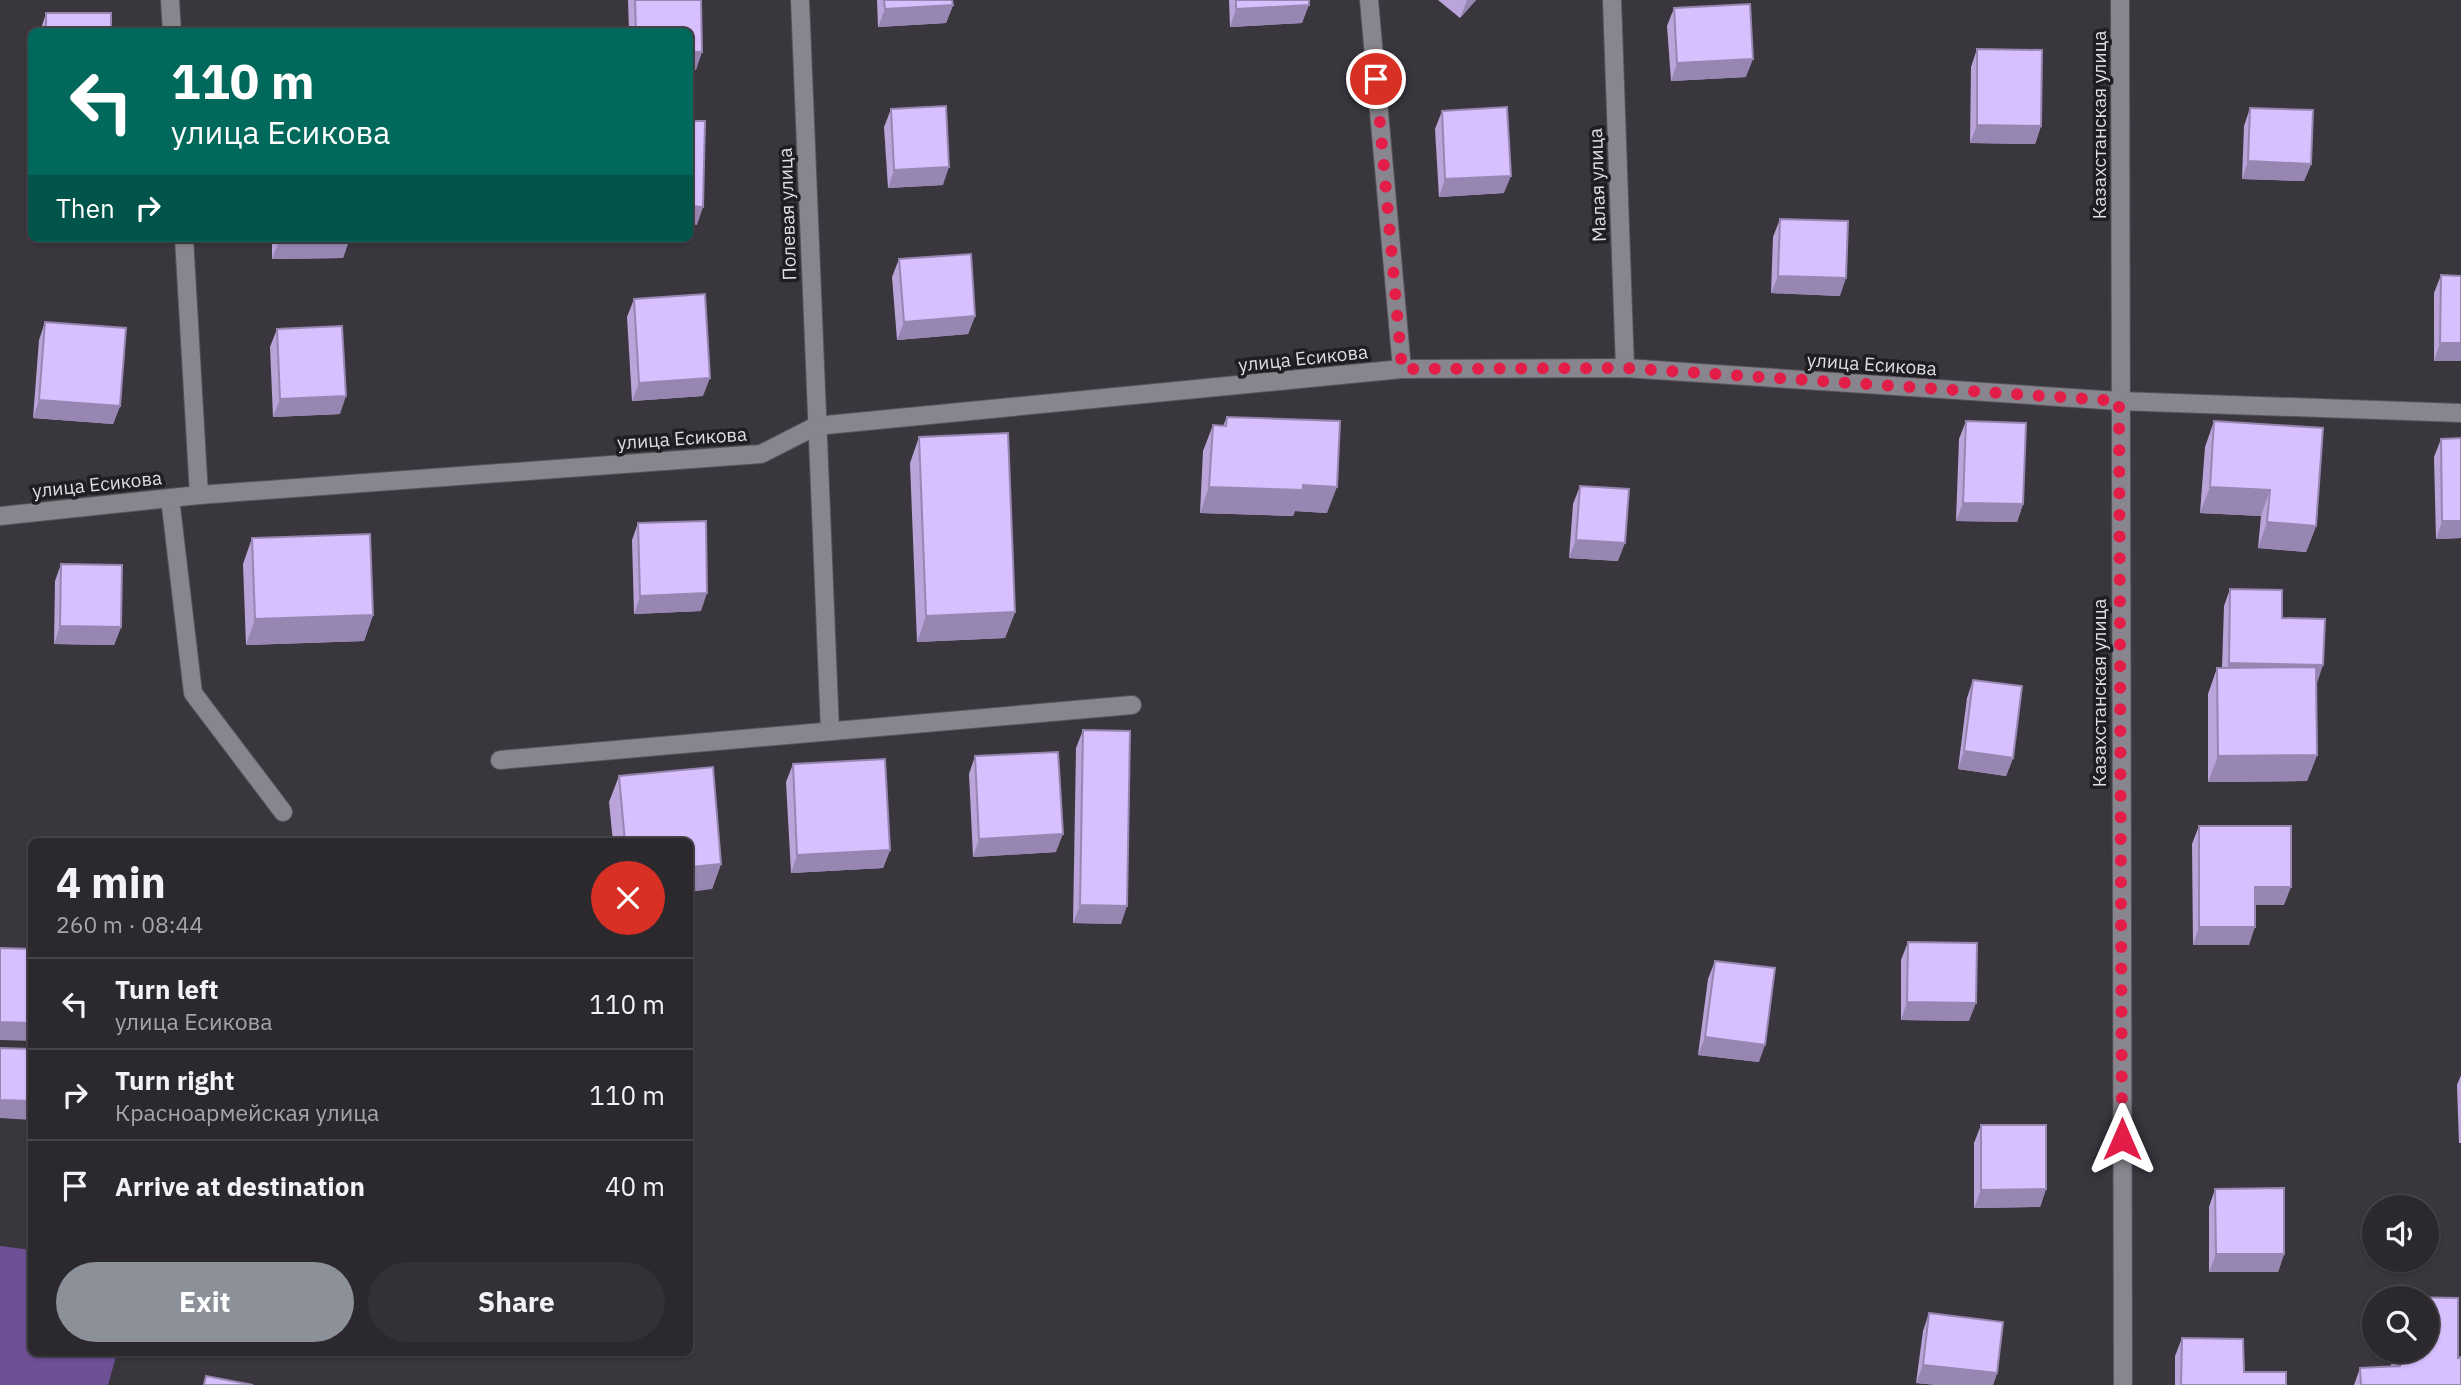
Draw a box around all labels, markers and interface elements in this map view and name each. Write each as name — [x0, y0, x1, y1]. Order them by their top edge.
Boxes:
street label: Казахстанская улица — [2087, 31, 2111, 219]
text: 110 m — [171, 49, 315, 112]
pin — [1346, 49, 1406, 109]
icon: left — [56, 56, 147, 147]
icon: arrive — [1357, 60, 1395, 98]
text: улица Есикова — [171, 111, 390, 153]
street label: Малая улица — [1583, 128, 1611, 242]
street label: Полевая улица — [773, 147, 801, 281]
icon: right — [129, 189, 167, 227]
text: Then — [56, 191, 115, 225]
street label: улица Есикова — [1237, 339, 1369, 377]
street label: улица Есикова — [1806, 347, 1938, 381]
street label: улица Есикова — [616, 421, 748, 455]
street label: улица Есикова — [31, 465, 163, 503]
street label: Казахстанская улица — [2087, 599, 2111, 787]
text: 4 min — [56, 855, 166, 910]
button: close — [591, 861, 665, 935]
text: 260 m · 08:44 — [56, 909, 203, 939]
text: Turn left — [115, 972, 218, 1006]
icon: left — [56, 985, 94, 1023]
text: 110 m — [589, 987, 665, 1021]
text: улица Есикова — [115, 1006, 273, 1036]
text: Turn right — [115, 1063, 234, 1097]
icon: right — [56, 1076, 94, 1114]
text: 110 m — [589, 1078, 665, 1112]
text: Красноармейская улица — [115, 1097, 379, 1127]
position arrow — [2085, 1102, 2159, 1176]
icon: arrive — [56, 1167, 94, 1205]
text: Arrive at destination — [115, 1169, 365, 1203]
text: 40 m — [605, 1169, 665, 1203]
map controls — [2362, 1195, 2439, 1363]
button: sound — [2362, 1195, 2439, 1272]
button: Exit — [56, 1262, 354, 1342]
button: Share — [368, 1262, 665, 1342]
button: search — [2362, 1286, 2439, 1363]

